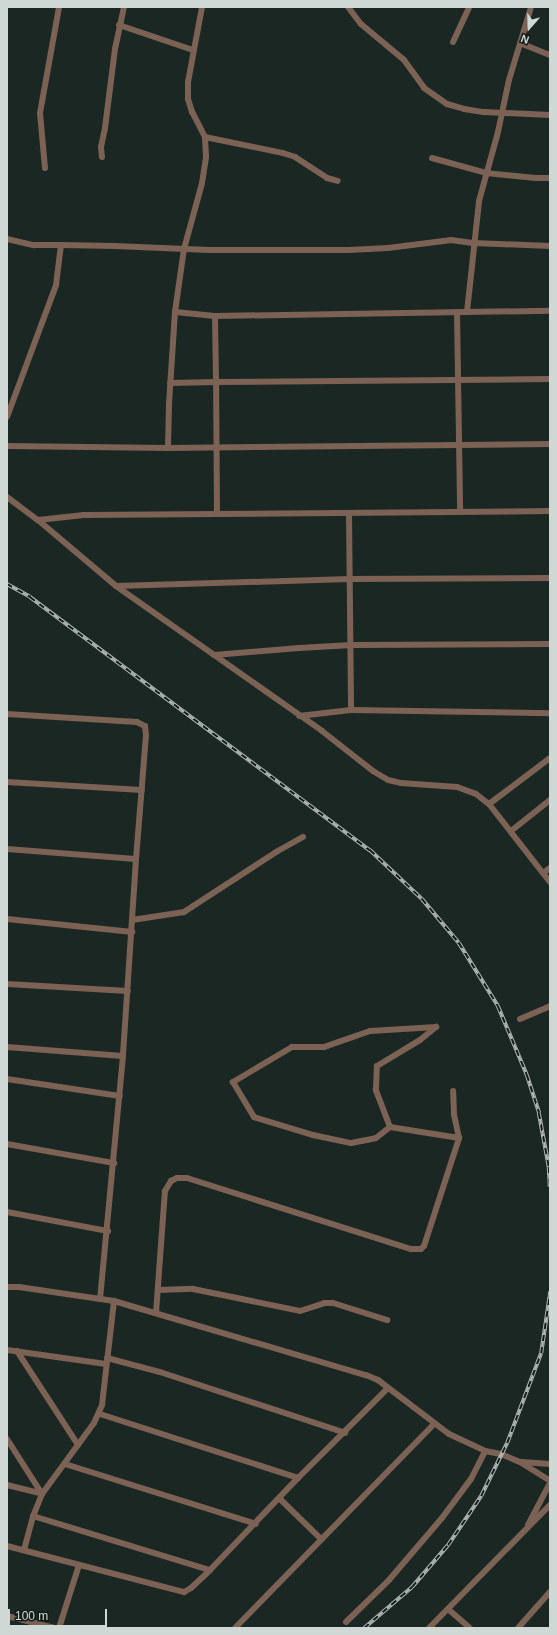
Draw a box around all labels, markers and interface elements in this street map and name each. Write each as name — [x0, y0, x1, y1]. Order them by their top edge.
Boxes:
north arrow — [509, 8, 549, 48]
text: N — [519, 32, 531, 46]
scale bar — [10, 1601, 109, 1627]
text: 100 m — [15, 1609, 48, 1623]

